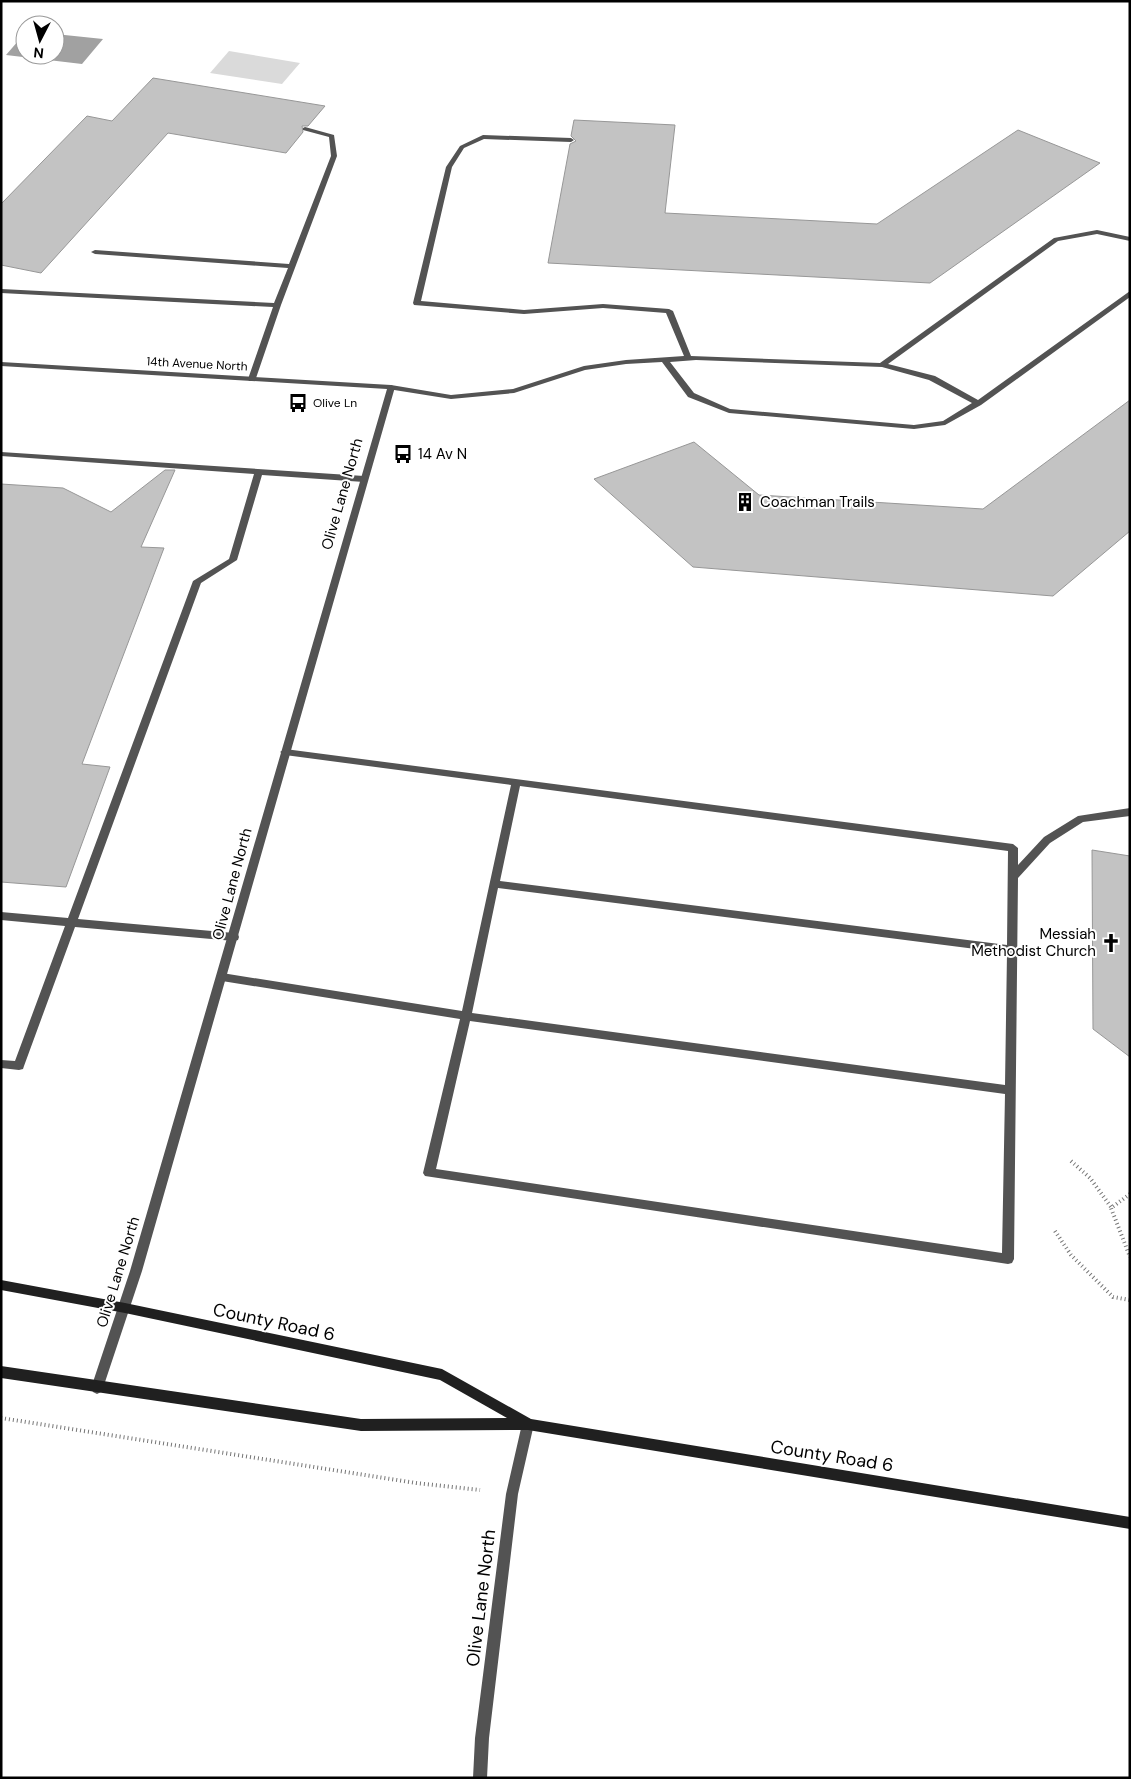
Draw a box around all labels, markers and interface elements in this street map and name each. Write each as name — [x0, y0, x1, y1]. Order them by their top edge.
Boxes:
north arrow — [15, 15, 65, 65]
text: N — [33, 43, 45, 62]
street label: 14th Avenue North — [146, 353, 248, 375]
bus stop icon: Olive Ln — [287, 392, 309, 414]
place label: Olive Ln — [313, 395, 357, 411]
street label: Olive Lane North — [317, 436, 367, 552]
bus stop icon: 14 Av N — [392, 443, 414, 465]
place label: 14 Av N — [418, 444, 467, 464]
building icon: Coachman Trails — [734, 491, 756, 513]
place label: Coachman Trails — [760, 492, 875, 512]
street label: Olive Lane North — [207, 826, 257, 942]
place label: Messiah Methodist Church — [971, 924, 1096, 961]
church icon: Messiah Methodist Church — [1100, 932, 1122, 954]
street label: Olive Lane North — [92, 1214, 144, 1330]
street label: County Road 6 — [211, 1297, 337, 1347]
street label: County Road 6 — [769, 1434, 895, 1478]
street label: Olive Lane North — [461, 1528, 501, 1668]

